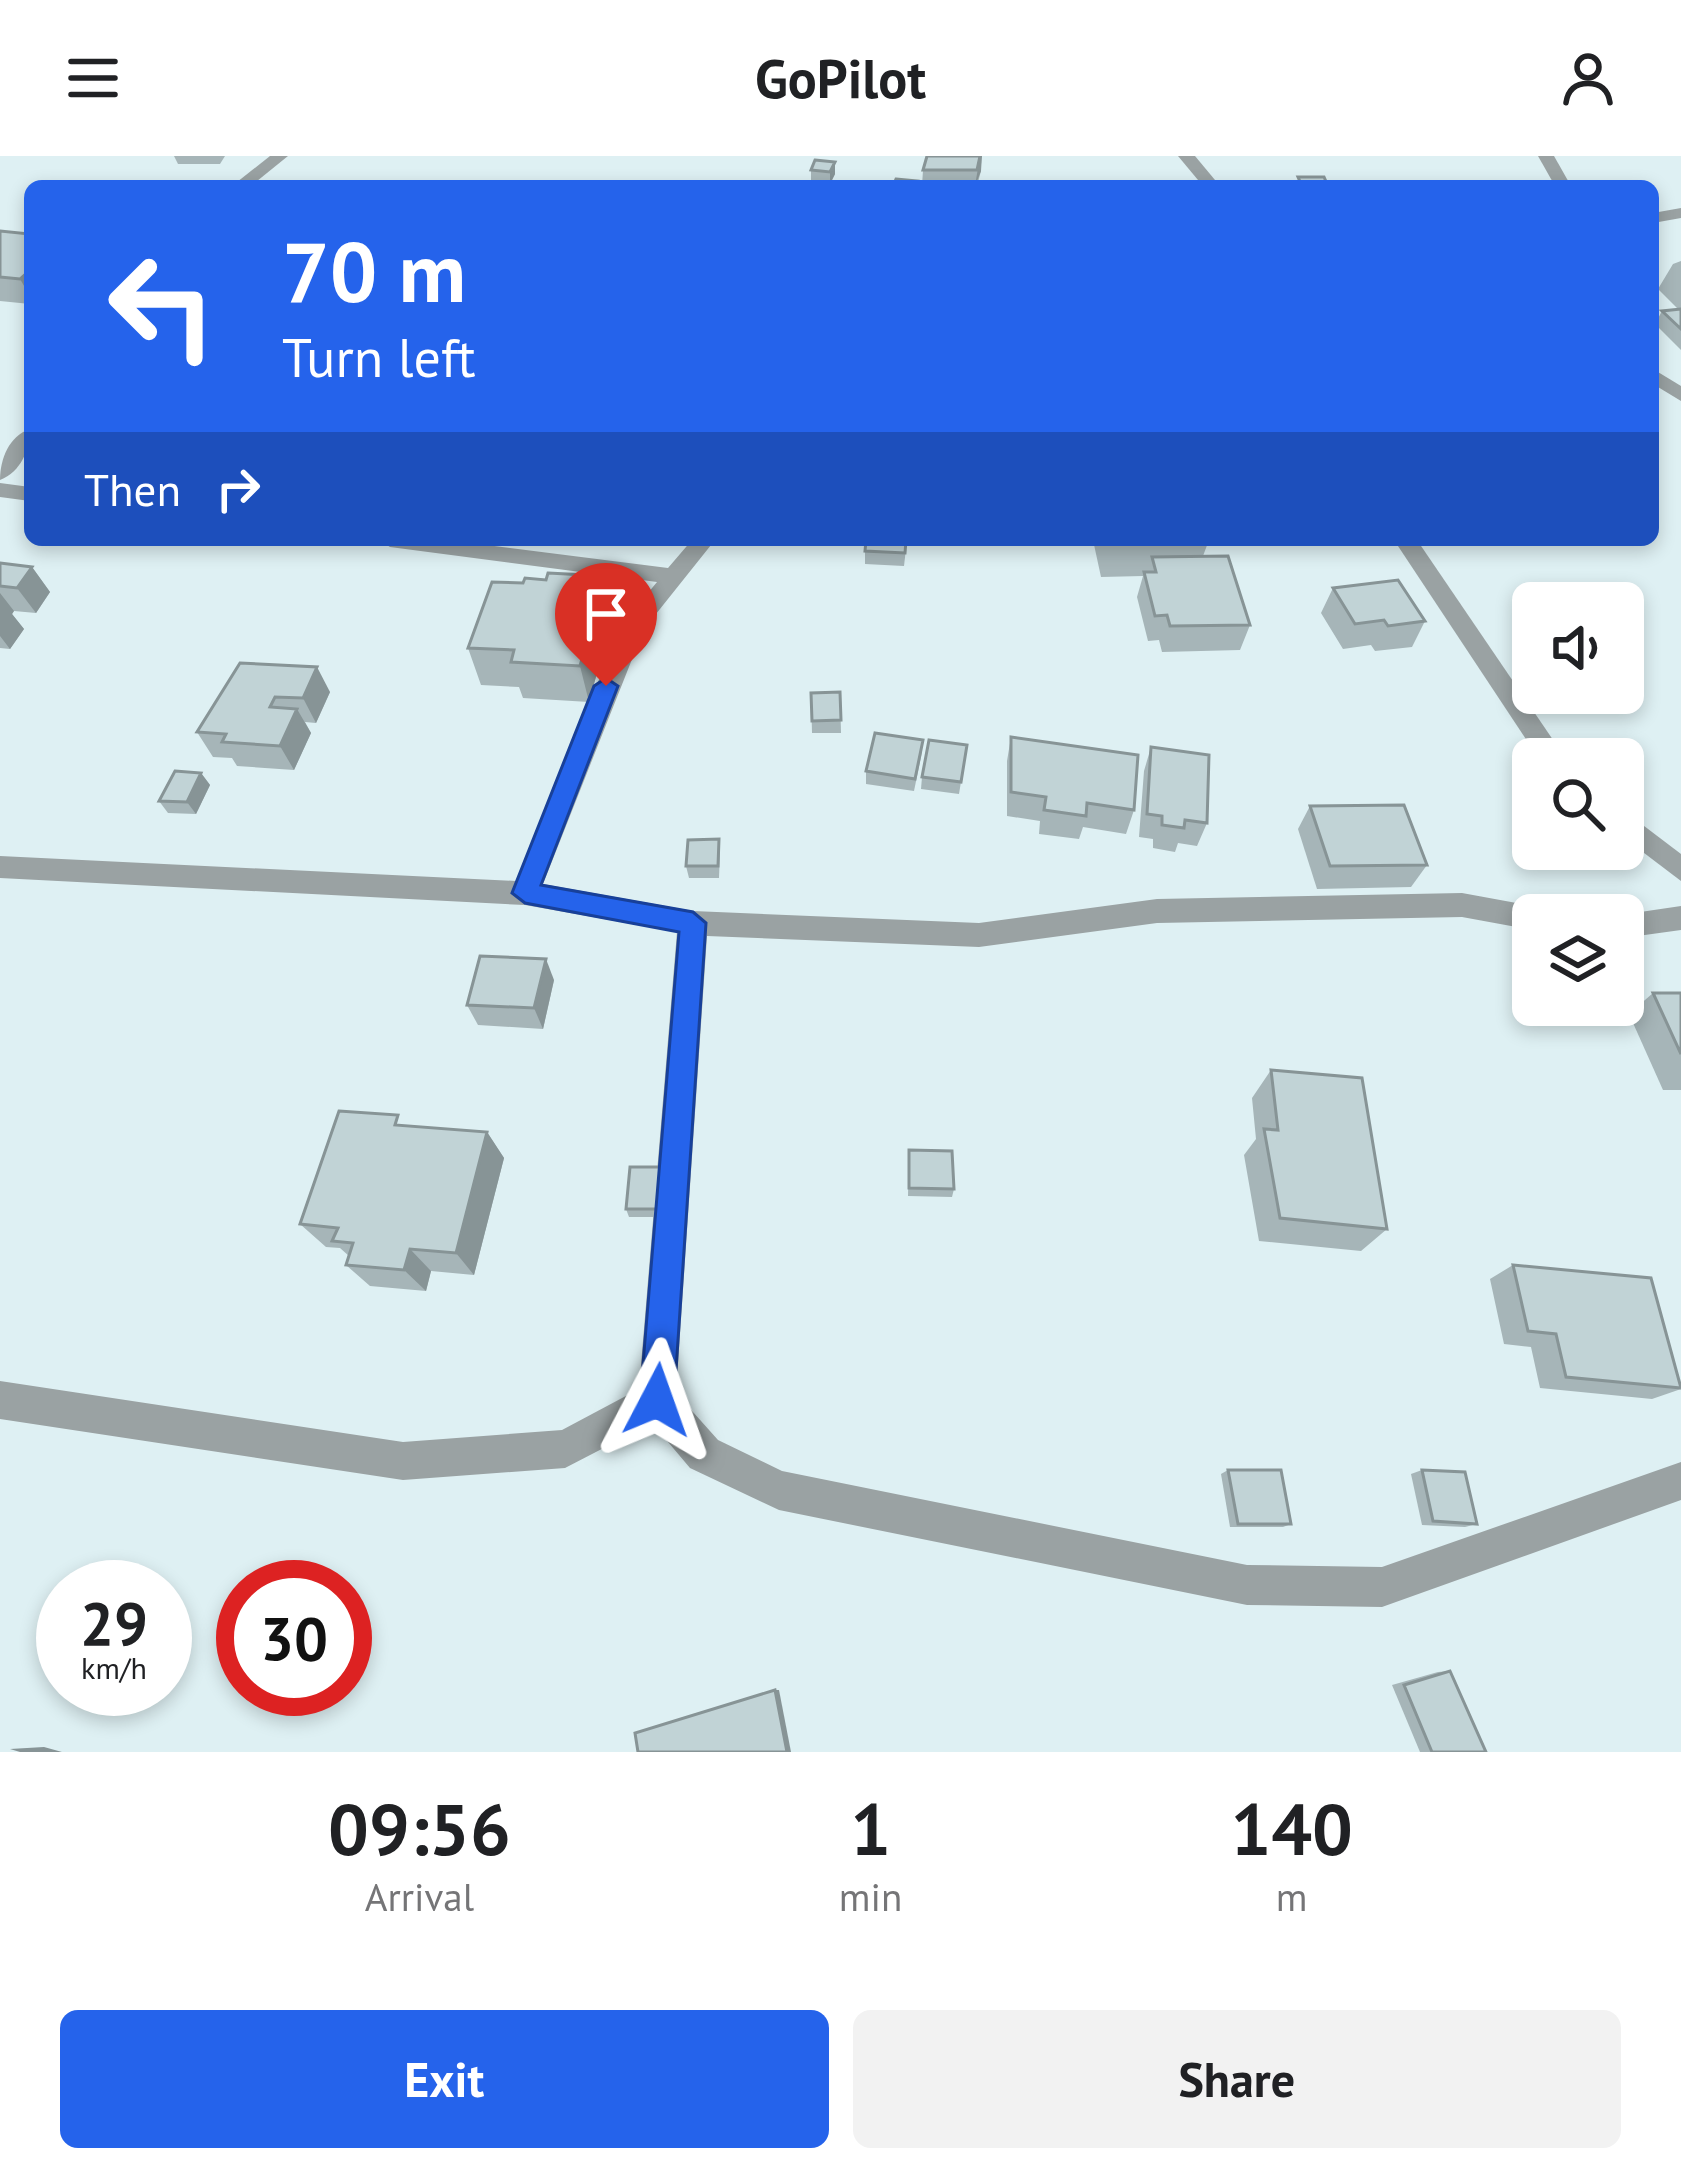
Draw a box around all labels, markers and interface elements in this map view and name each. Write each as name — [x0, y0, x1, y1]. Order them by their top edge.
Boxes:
text: GoPilot — [755, 43, 926, 113]
icon: menu — [60, 45, 126, 111]
icon: person — [1555, 45, 1621, 111]
text: 70 m — [282, 216, 466, 325]
icon: left — [84, 228, 240, 384]
text: Turn left — [282, 322, 476, 392]
icon: right — [205, 456, 271, 522]
text: Then — [84, 460, 181, 518]
pin — [555, 563, 657, 686]
icon: arrive — [573, 581, 639, 647]
map controls — [1512, 582, 1644, 1026]
button: sound — [1512, 582, 1644, 714]
button: search — [1512, 738, 1644, 870]
button: layers — [1512, 894, 1644, 1026]
position arrow — [594, 1337, 720, 1463]
speed limit sign: 30 — [216, 1560, 372, 1716]
text: 29 — [80, 1584, 148, 1662]
text: km/h — [81, 1648, 147, 1687]
text: 09:56 — [328, 1782, 511, 1875]
text: 1 — [850, 1782, 891, 1875]
text: 140 — [1230, 1782, 1353, 1875]
text: Arrival — [365, 1871, 474, 1922]
text: min — [839, 1871, 902, 1922]
text: m — [1276, 1871, 1307, 1922]
button: Exit — [60, 2010, 829, 2148]
button: Share — [853, 2010, 1621, 2148]

